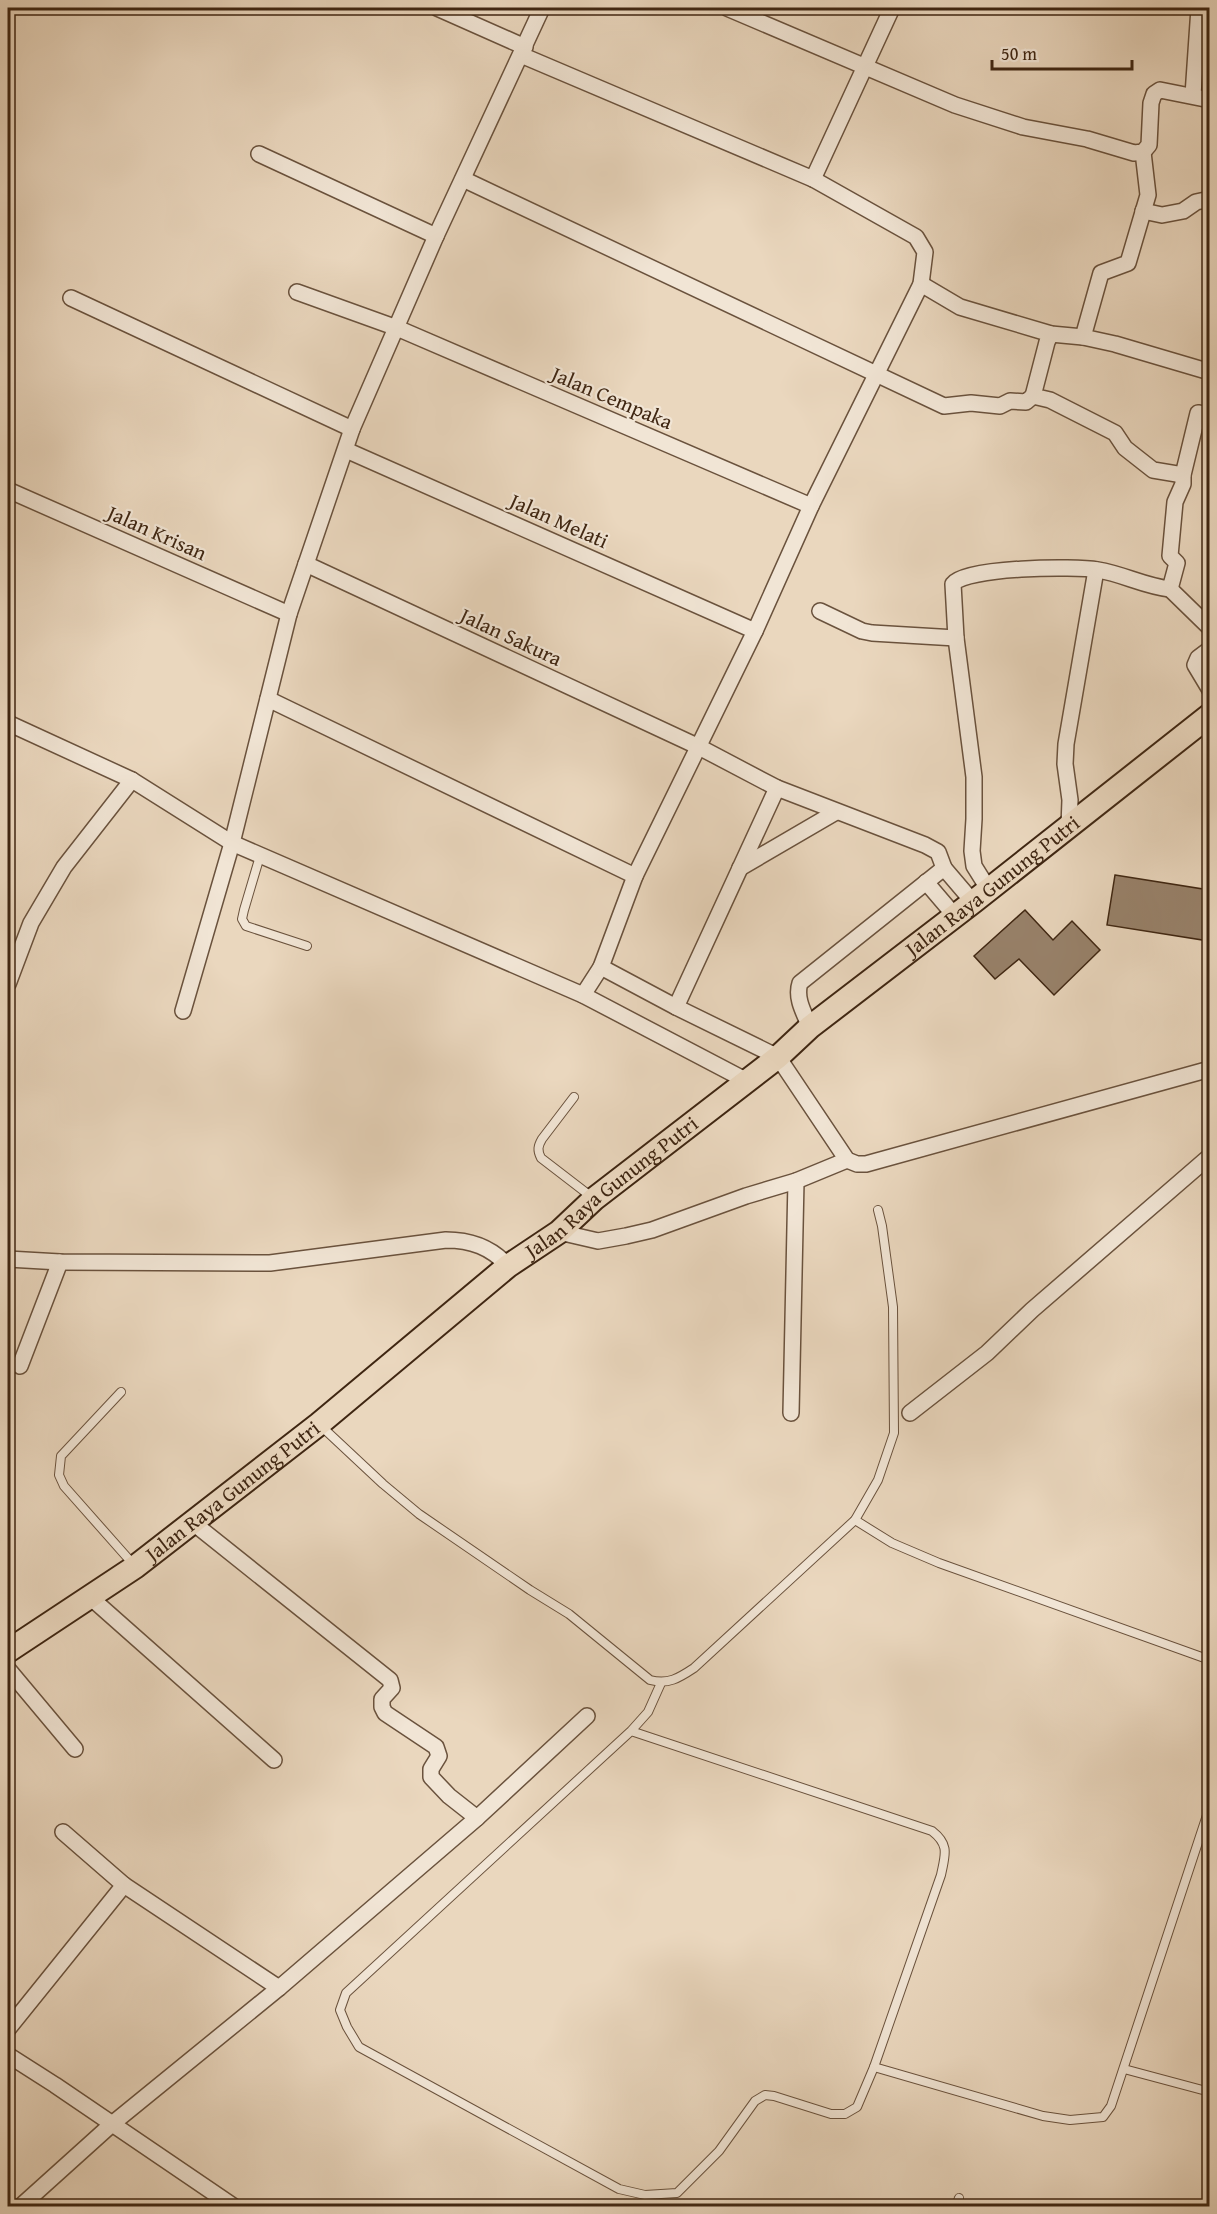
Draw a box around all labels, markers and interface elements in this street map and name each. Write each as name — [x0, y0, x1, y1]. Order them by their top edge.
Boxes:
scale bar — [992, 33, 1132, 71]
text: 50 m — [1001, 40, 1037, 67]
street label: Jalan Cempaka — [544, 357, 678, 437]
street label: Jalan Melati — [502, 484, 614, 556]
street label: Jalan Krisan — [100, 496, 212, 568]
street label: Jalan Sakura — [452, 598, 567, 674]
street label: Jalan Raya Gunung Putri — [896, 807, 1086, 965]
street label: Jalan Raya Gunung Putri — [516, 1108, 705, 1267]
street label: Jalan Raya Gunung Putri — [136, 1413, 326, 1570]

